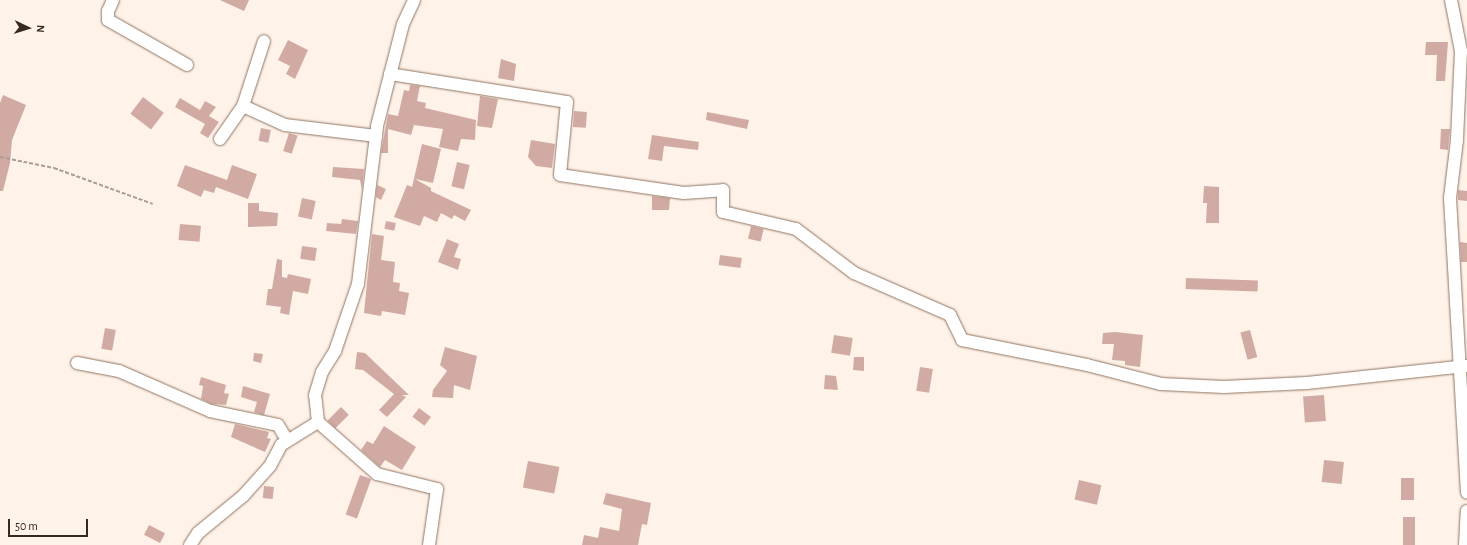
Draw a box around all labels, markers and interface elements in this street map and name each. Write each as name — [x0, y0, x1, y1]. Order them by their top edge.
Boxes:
north arrow — [8, 8, 48, 48]
text: N — [35, 25, 46, 33]
scale bar — [10, 511, 90, 537]
text: 50 m — [15, 520, 38, 532]

